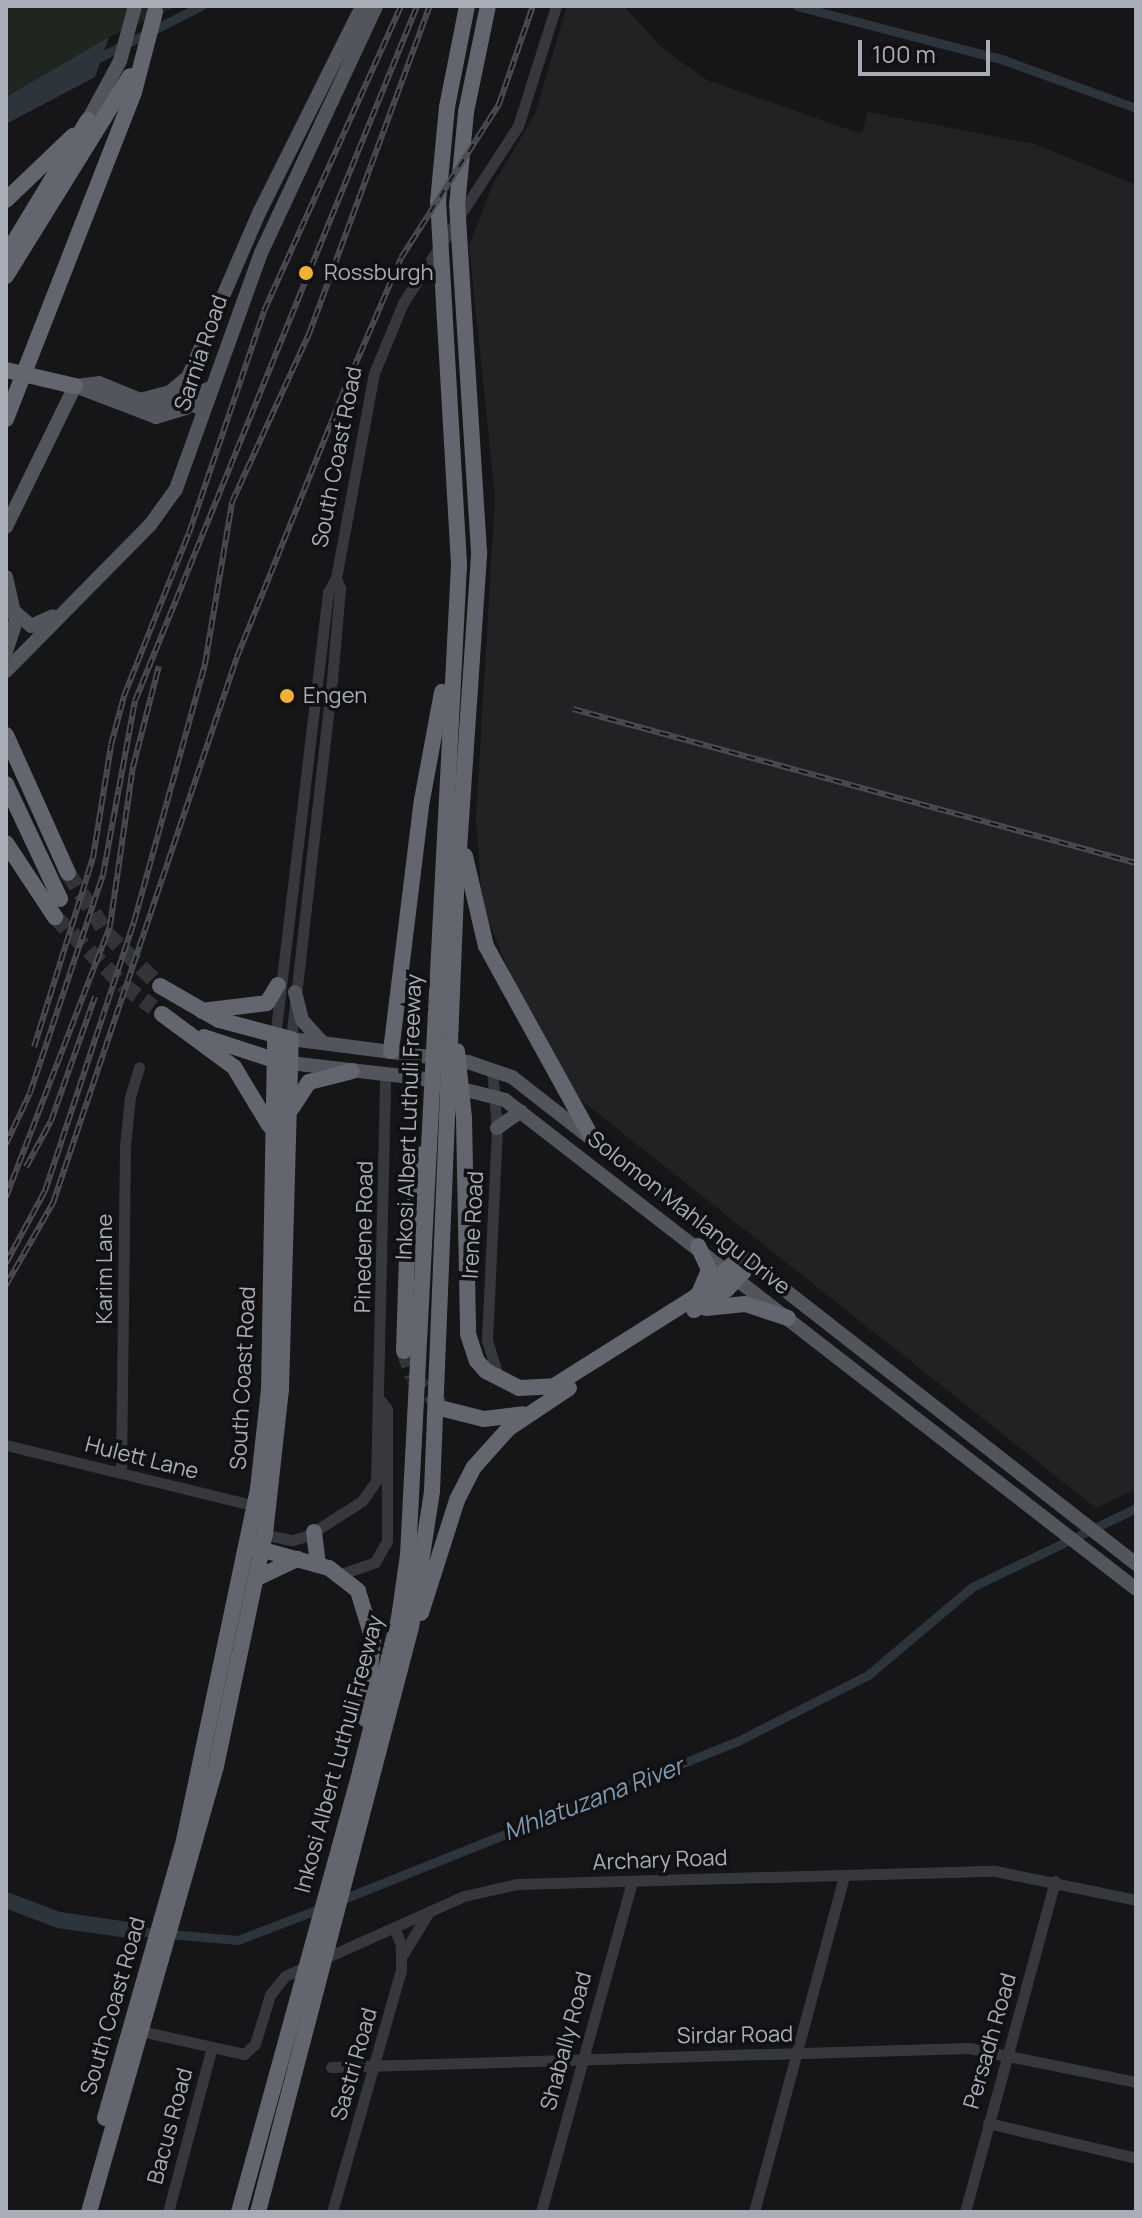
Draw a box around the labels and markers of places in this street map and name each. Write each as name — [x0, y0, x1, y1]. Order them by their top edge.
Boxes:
place label: Rossburgh — [324, 260, 434, 286]
marker: Rossburgh — [295, 262, 317, 284]
place label: Engen — [303, 683, 367, 709]
marker: Engen — [278, 687, 296, 705]

